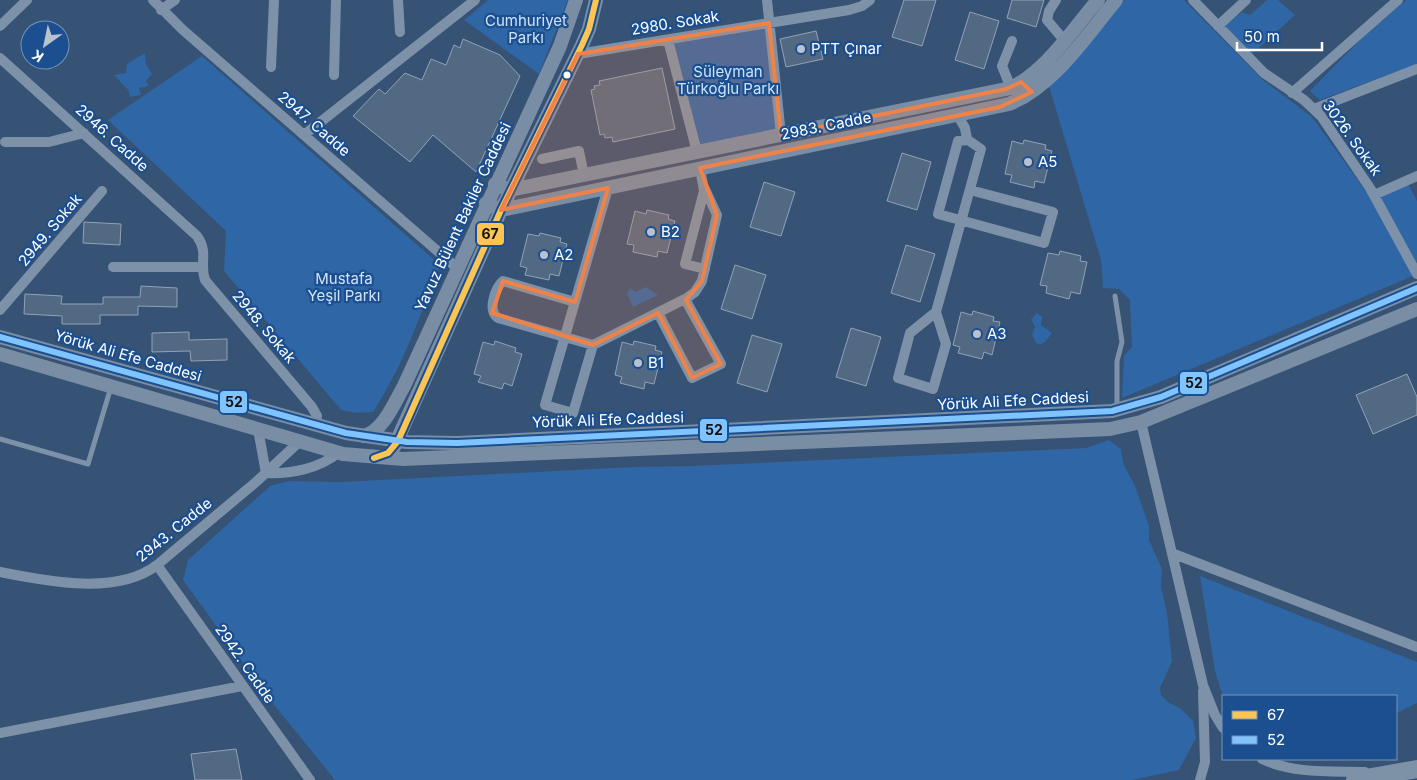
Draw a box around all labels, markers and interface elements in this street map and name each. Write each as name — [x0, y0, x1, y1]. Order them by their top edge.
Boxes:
street label: 2980. Sokak — [630, 6, 721, 39]
park label: Cumhuriyet Parkı — [485, 11, 567, 47]
north arrow — [20, 20, 70, 70]
scale bar — [1237, 20, 1322, 52]
text: 50 m — [1244, 27, 1280, 46]
place label: PTT Çınar — [811, 39, 882, 58]
marker: PTT Çınar — [795, 43, 807, 55]
text: K — [29, 46, 47, 66]
park label: Süleyman Türkoğlu Parkı — [677, 62, 779, 98]
unlabelled marker — [562, 70, 572, 80]
street label: 2947. Cadde — [274, 87, 354, 160]
street label: 3026. Sokak — [1319, 96, 1387, 180]
street label: 2946. Cadde — [72, 100, 153, 175]
street label: 2983. Cadde — [779, 107, 873, 144]
street label: Yavuz Bülent Bakiler Caddesi — [410, 119, 515, 314]
place label: A5 — [1038, 152, 1057, 171]
marker: A5 — [1022, 156, 1034, 168]
street label: 2949. Sokak — [14, 189, 86, 270]
line badge: 67 — [476, 222, 505, 246]
place label: B2 — [661, 222, 680, 241]
text: 67 — [481, 225, 499, 242]
marker: B2 — [645, 226, 657, 238]
place label: A2 — [554, 245, 574, 264]
marker: A2 — [538, 249, 550, 261]
park label: Mustafa Yeşil Parkı — [308, 269, 380, 305]
street label: 2948. Sokak — [228, 286, 301, 368]
place label: A3 — [987, 324, 1007, 343]
street label: Yörük Ali Efe Caddesi — [52, 325, 204, 386]
marker: A3 — [971, 328, 983, 340]
place label: B1 — [648, 353, 664, 372]
marker: B1 — [632, 357, 644, 369]
line badge: 52 — [1179, 371, 1208, 395]
text: 52 — [1185, 374, 1203, 391]
street label: Yörük Ali Efe Caddesi — [937, 387, 1089, 414]
line badge: 52 — [219, 390, 248, 414]
text: 52 — [225, 393, 243, 410]
street label: Yörük Ali Efe Caddesi — [532, 407, 684, 432]
line badge: 52 — [699, 418, 728, 442]
text: 52 — [705, 421, 723, 438]
street label: 2943. Cadde — [132, 493, 215, 566]
street label: 2942. Cadde — [211, 620, 280, 707]
legend — [1222, 695, 1397, 760]
text: 67 — [1267, 705, 1285, 724]
text: 52 — [1267, 730, 1285, 749]

